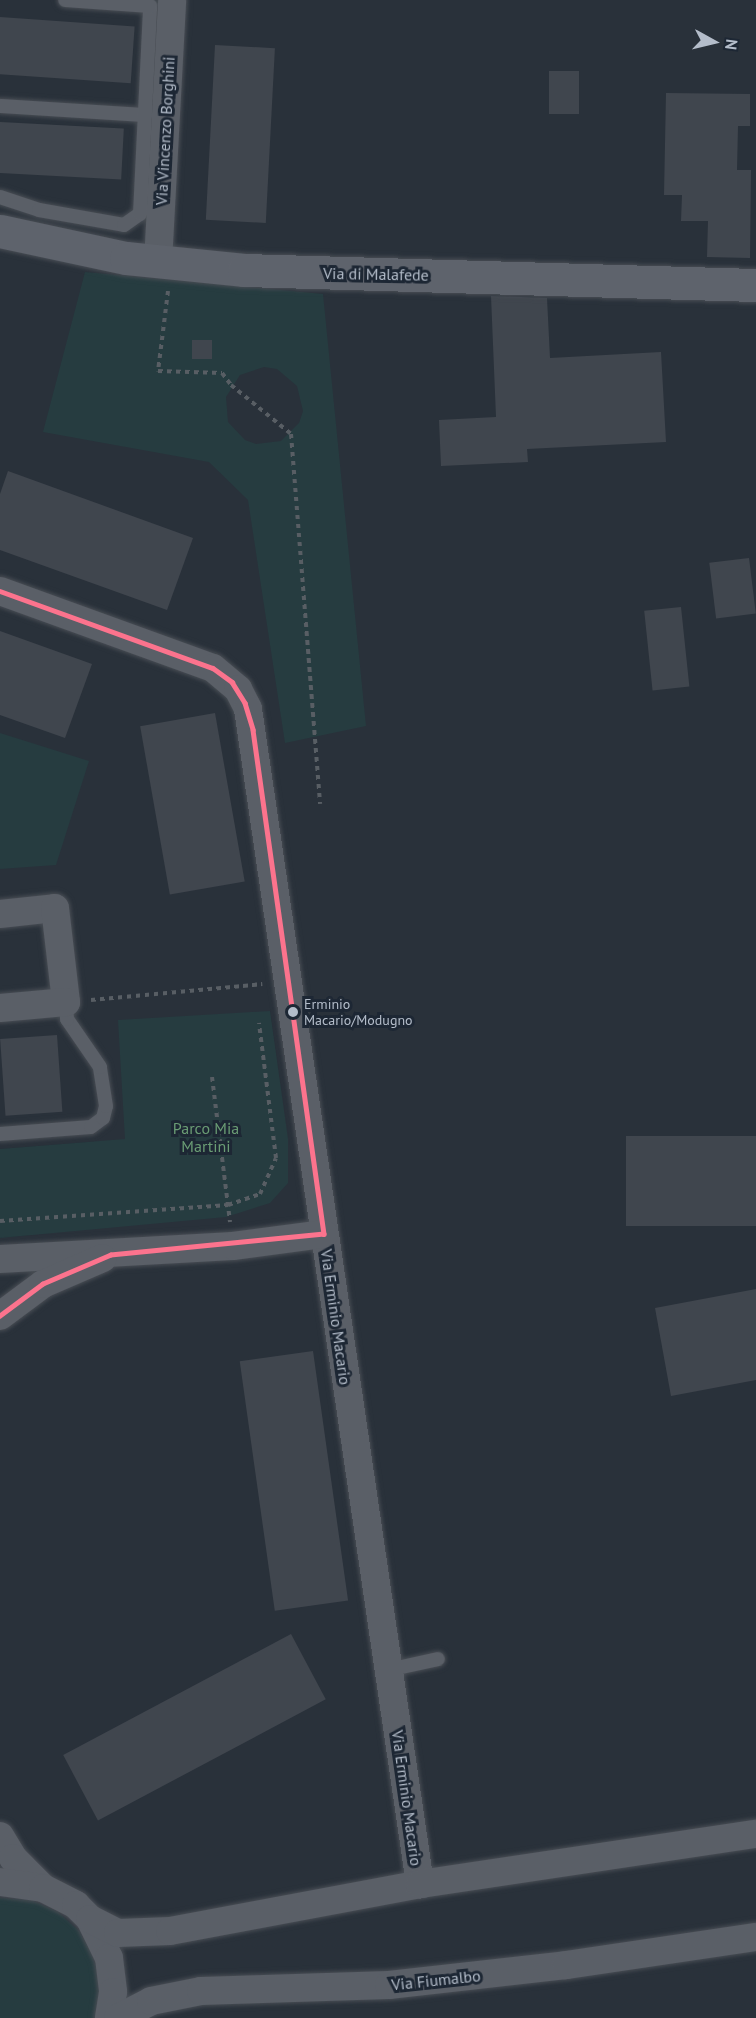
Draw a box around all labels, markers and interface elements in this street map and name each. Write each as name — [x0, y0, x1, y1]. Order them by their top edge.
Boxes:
north arrow — [684, 12, 744, 72]
text: N — [721, 38, 742, 51]
street label: Via Vincenzo Borghini — [152, 56, 178, 206]
street label: Via di Malafede — [323, 263, 429, 285]
place label: Erminio Macario/Modugno — [304, 996, 413, 1028]
marker: Erminio Macario/Modugno — [287, 1006, 299, 1018]
park label: Parco Mia Martini — [173, 1118, 239, 1156]
street label: Via Erminio Macario — [317, 1248, 355, 1386]
street label: Via Erminio Macario — [388, 1729, 426, 1867]
street label: Via Fiumalbo — [390, 1966, 482, 1994]

